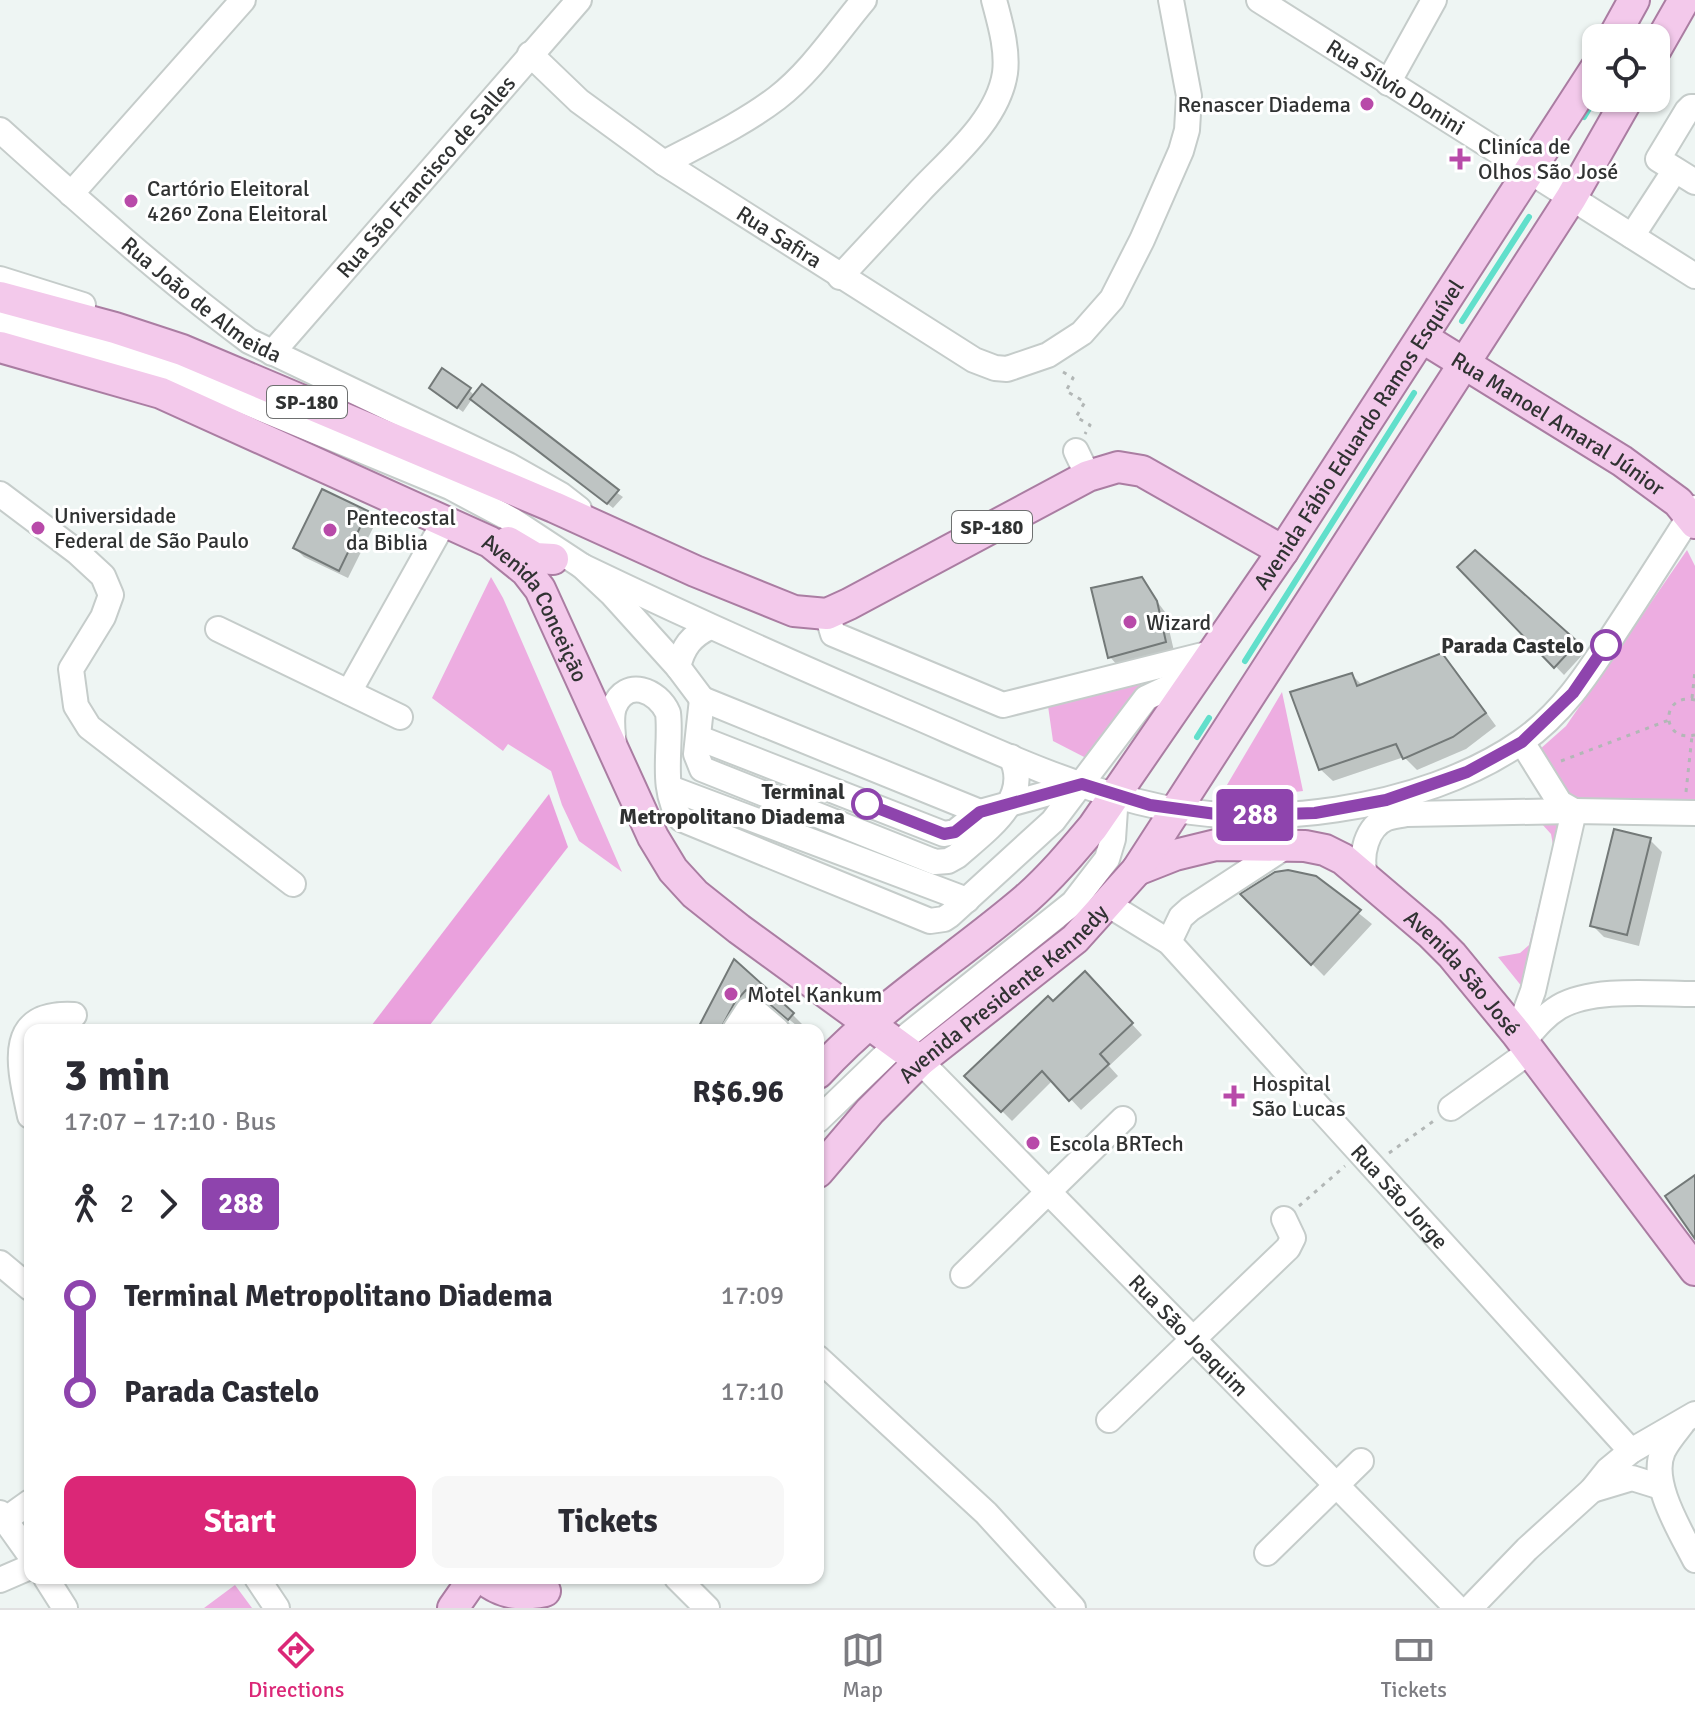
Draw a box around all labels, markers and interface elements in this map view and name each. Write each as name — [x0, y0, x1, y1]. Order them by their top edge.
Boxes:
map controls — [1582, 24, 1670, 112]
button: locate — [1582, 24, 1670, 112]
street label: Rua Sílvio Donini — [1322, 33, 1470, 141]
street label: Rua São Francisco de Salles — [330, 70, 521, 283]
place label: Renascer Diadema — [1177, 91, 1351, 118]
marker: Renascer Diadema — [1358, 95, 1376, 113]
place label: Cliníca de Olhos São José — [1478, 133, 1618, 185]
marker: Cliníca de Olhos São José — [1449, 148, 1471, 170]
place label: Cartório Eleitoral 426º Zona Eleitoral — [147, 175, 328, 227]
marker: Cartório Eleitoral 426º Zona Eleitoral — [122, 192, 140, 210]
street label: Rua Safira — [732, 199, 827, 274]
street label: Rua João de Almeida — [116, 231, 286, 368]
street label: Avenida Fábio Eduardo Ramos Esquível — [1247, 274, 1469, 594]
street label: Rua Manoel Amaral Júnior — [1447, 346, 1670, 501]
road number: SP-180 — [267, 386, 347, 418]
place label: Universidade Federal de São Paulo — [54, 502, 249, 554]
place label: Pentecostal da Biblia — [346, 504, 456, 556]
road number: SP-180 — [952, 511, 1032, 543]
marker: Universidade Federal de São Paulo — [29, 519, 47, 537]
marker: Pentecostal da Biblia — [321, 521, 339, 539]
street label: Avenida Conceição — [478, 527, 594, 686]
place label: Wizard — [1146, 609, 1211, 636]
marker: Wizard — [1121, 613, 1139, 631]
marker: Parada Castelo — [1591, 630, 1621, 660]
place label: Parada Castelo — [1441, 632, 1584, 659]
place label: Terminal Metropolitano Diadema — [619, 778, 845, 830]
marker: Terminal Metropolitano Diadema — [852, 789, 882, 819]
line badge: 288 — [1209, 789, 1301, 841]
text: 288 — [1232, 798, 1278, 832]
street label: Avenida Presidente Kennedy — [893, 898, 1114, 1088]
street label: Avenida São José — [1399, 904, 1526, 1041]
place label: Motel Kankum — [747, 981, 882, 1008]
marker: Motel Kankum — [722, 985, 740, 1003]
text: 3 min — [64, 1049, 170, 1103]
place label: Hospital São Lucas — [1252, 1070, 1346, 1122]
text: R$6.96 — [692, 1074, 784, 1111]
marker: Hospital São Lucas — [1223, 1085, 1245, 1107]
text: 17:07 – 17:10 · Bus — [64, 1106, 276, 1138]
place label: Escola BRTech — [1049, 1130, 1184, 1157]
marker: Escola BRTech — [1024, 1134, 1042, 1152]
street label: Rua São Jorge — [1345, 1138, 1454, 1254]
icon: walk — [64, 1182, 108, 1226]
icon: forward — [146, 1182, 190, 1226]
text: 288 — [218, 1187, 263, 1221]
text: 2 — [120, 1188, 134, 1220]
street label: Rua São Joaquim — [1123, 1269, 1255, 1402]
text: Terminal Metropolitano Diadema — [124, 1278, 553, 1315]
text: 17:09 — [721, 1280, 784, 1312]
text: Parada Castelo — [124, 1374, 319, 1411]
text: 17:10 — [721, 1376, 784, 1408]
button: Start — [64, 1476, 416, 1568]
button: Tickets — [432, 1476, 784, 1568]
tab: Directions — [248, 1628, 344, 1703]
tab: Map — [841, 1628, 885, 1703]
tab: Tickets — [1381, 1628, 1447, 1703]

